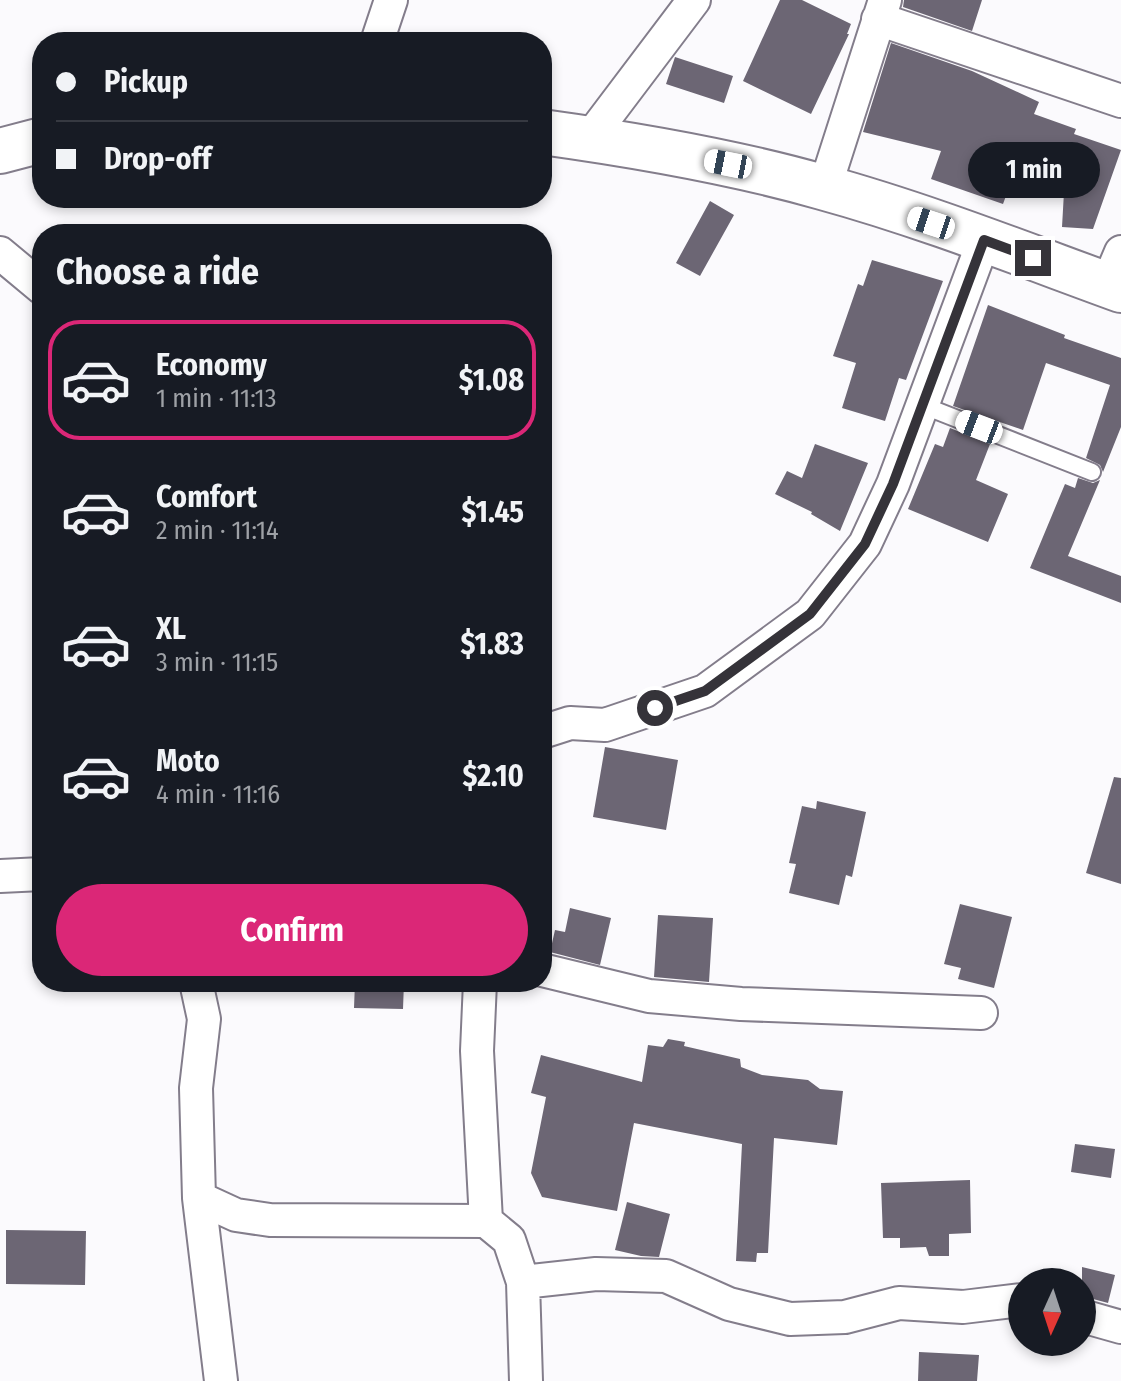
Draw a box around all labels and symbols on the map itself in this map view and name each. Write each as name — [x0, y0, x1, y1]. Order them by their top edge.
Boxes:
callout: 1 min — [967, 142, 1099, 198]
car — [702, 148, 754, 180]
car — [904, 204, 958, 242]
route end — [1015, 240, 1051, 276]
car — [952, 407, 1006, 447]
route start — [637, 690, 673, 726]
north arrow — [1008, 1268, 1096, 1356]

